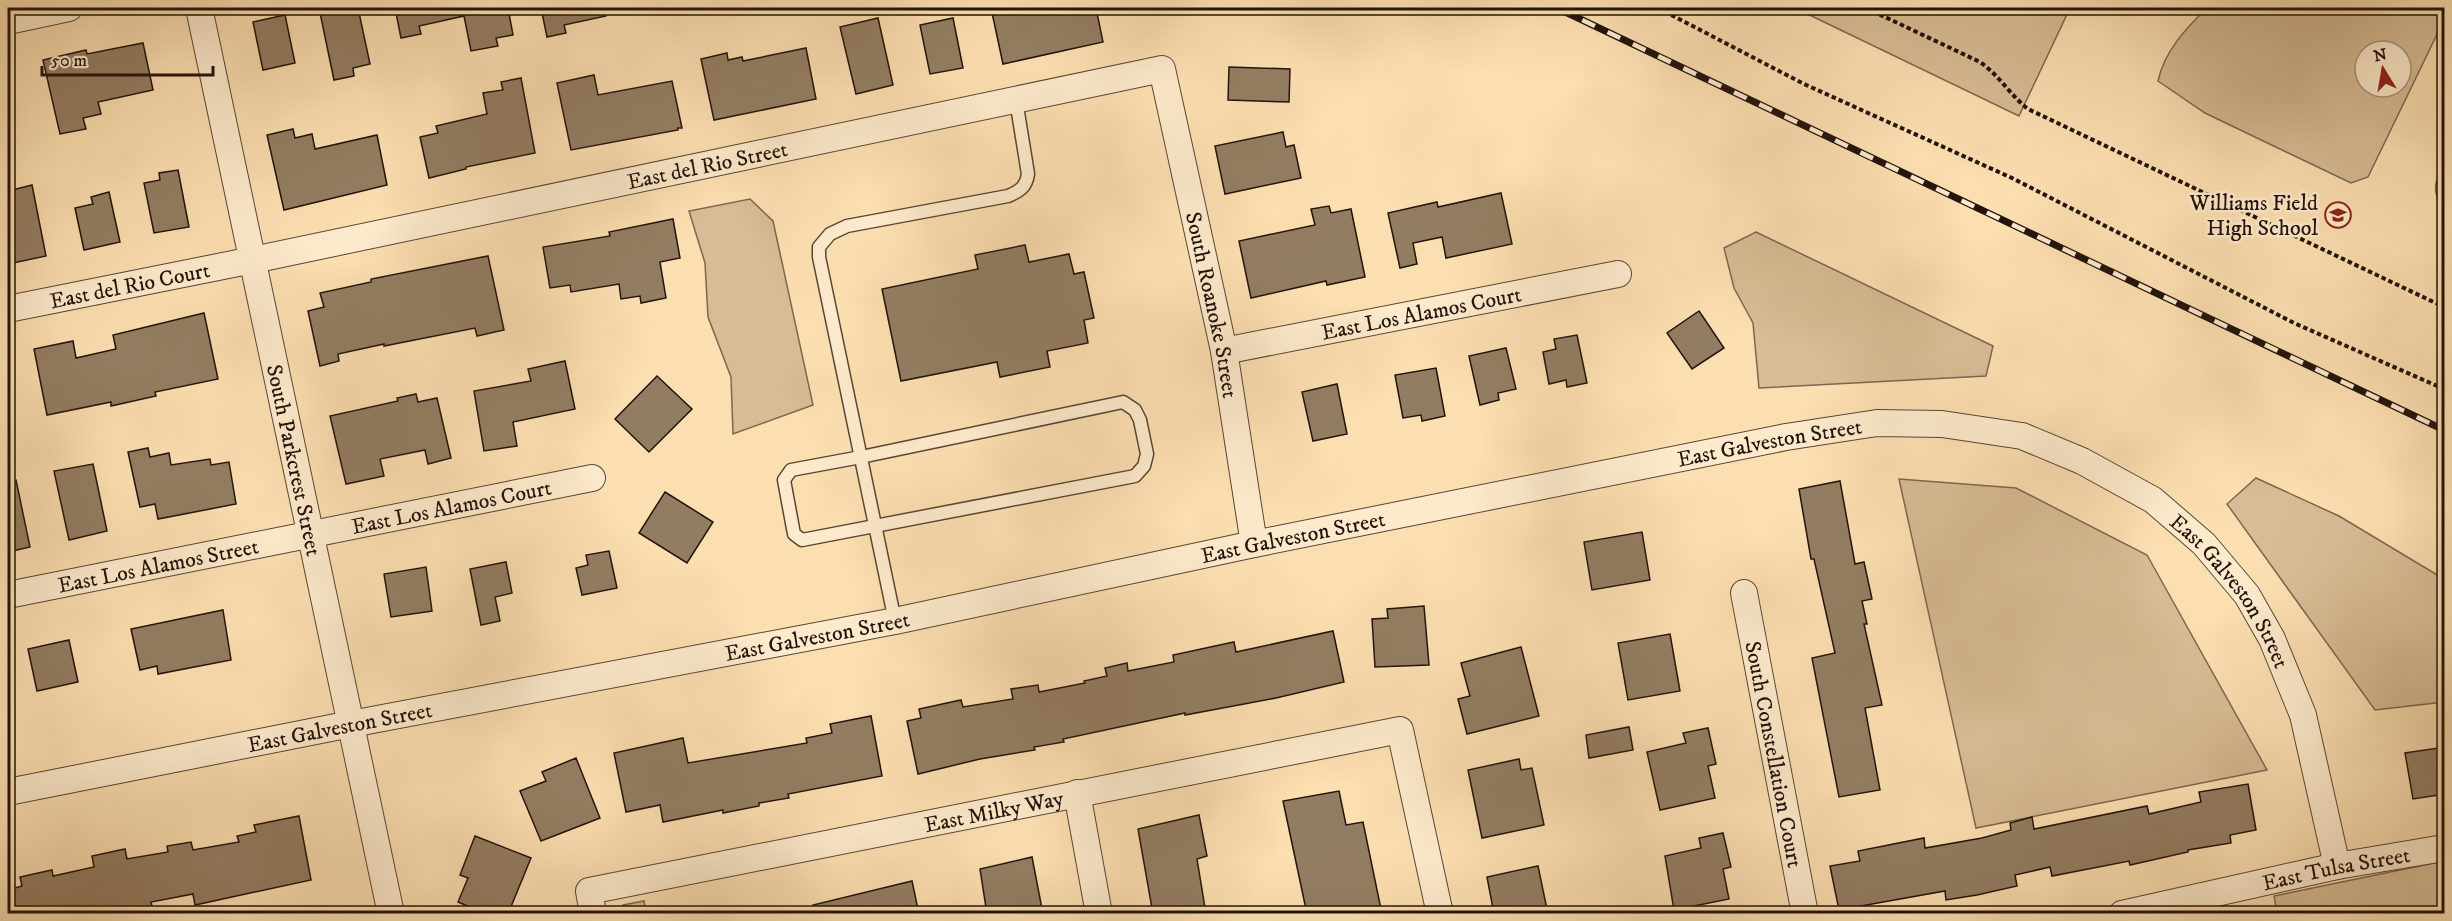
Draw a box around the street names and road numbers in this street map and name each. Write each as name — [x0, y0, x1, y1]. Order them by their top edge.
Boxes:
street label: East del Rio Street — [625, 136, 790, 196]
street label: South Roanoke Street — [1179, 210, 1243, 400]
street label: East del Rio Court — [48, 257, 212, 315]
street label: East Los Alamos Court — [1319, 281, 1524, 347]
street label: South Parkcrest Street — [260, 362, 327, 558]
street label: East Galveston Street — [1675, 414, 1864, 474]
street label: East Los Alamos Court — [349, 474, 554, 541]
street label: East Galveston Street — [1198, 506, 1388, 570]
street label: East Galveston Street — [2164, 509, 2294, 672]
street label: East Los Alamos Street — [56, 533, 261, 600]
street label: East Galveston Street — [723, 606, 912, 668]
street label: South Constellation Court — [1738, 639, 1808, 870]
street label: East Galveston Street — [245, 697, 434, 759]
street label: East Milky Way — [922, 785, 1066, 839]
street label: East Tulsa Street — [2260, 842, 2412, 897]

